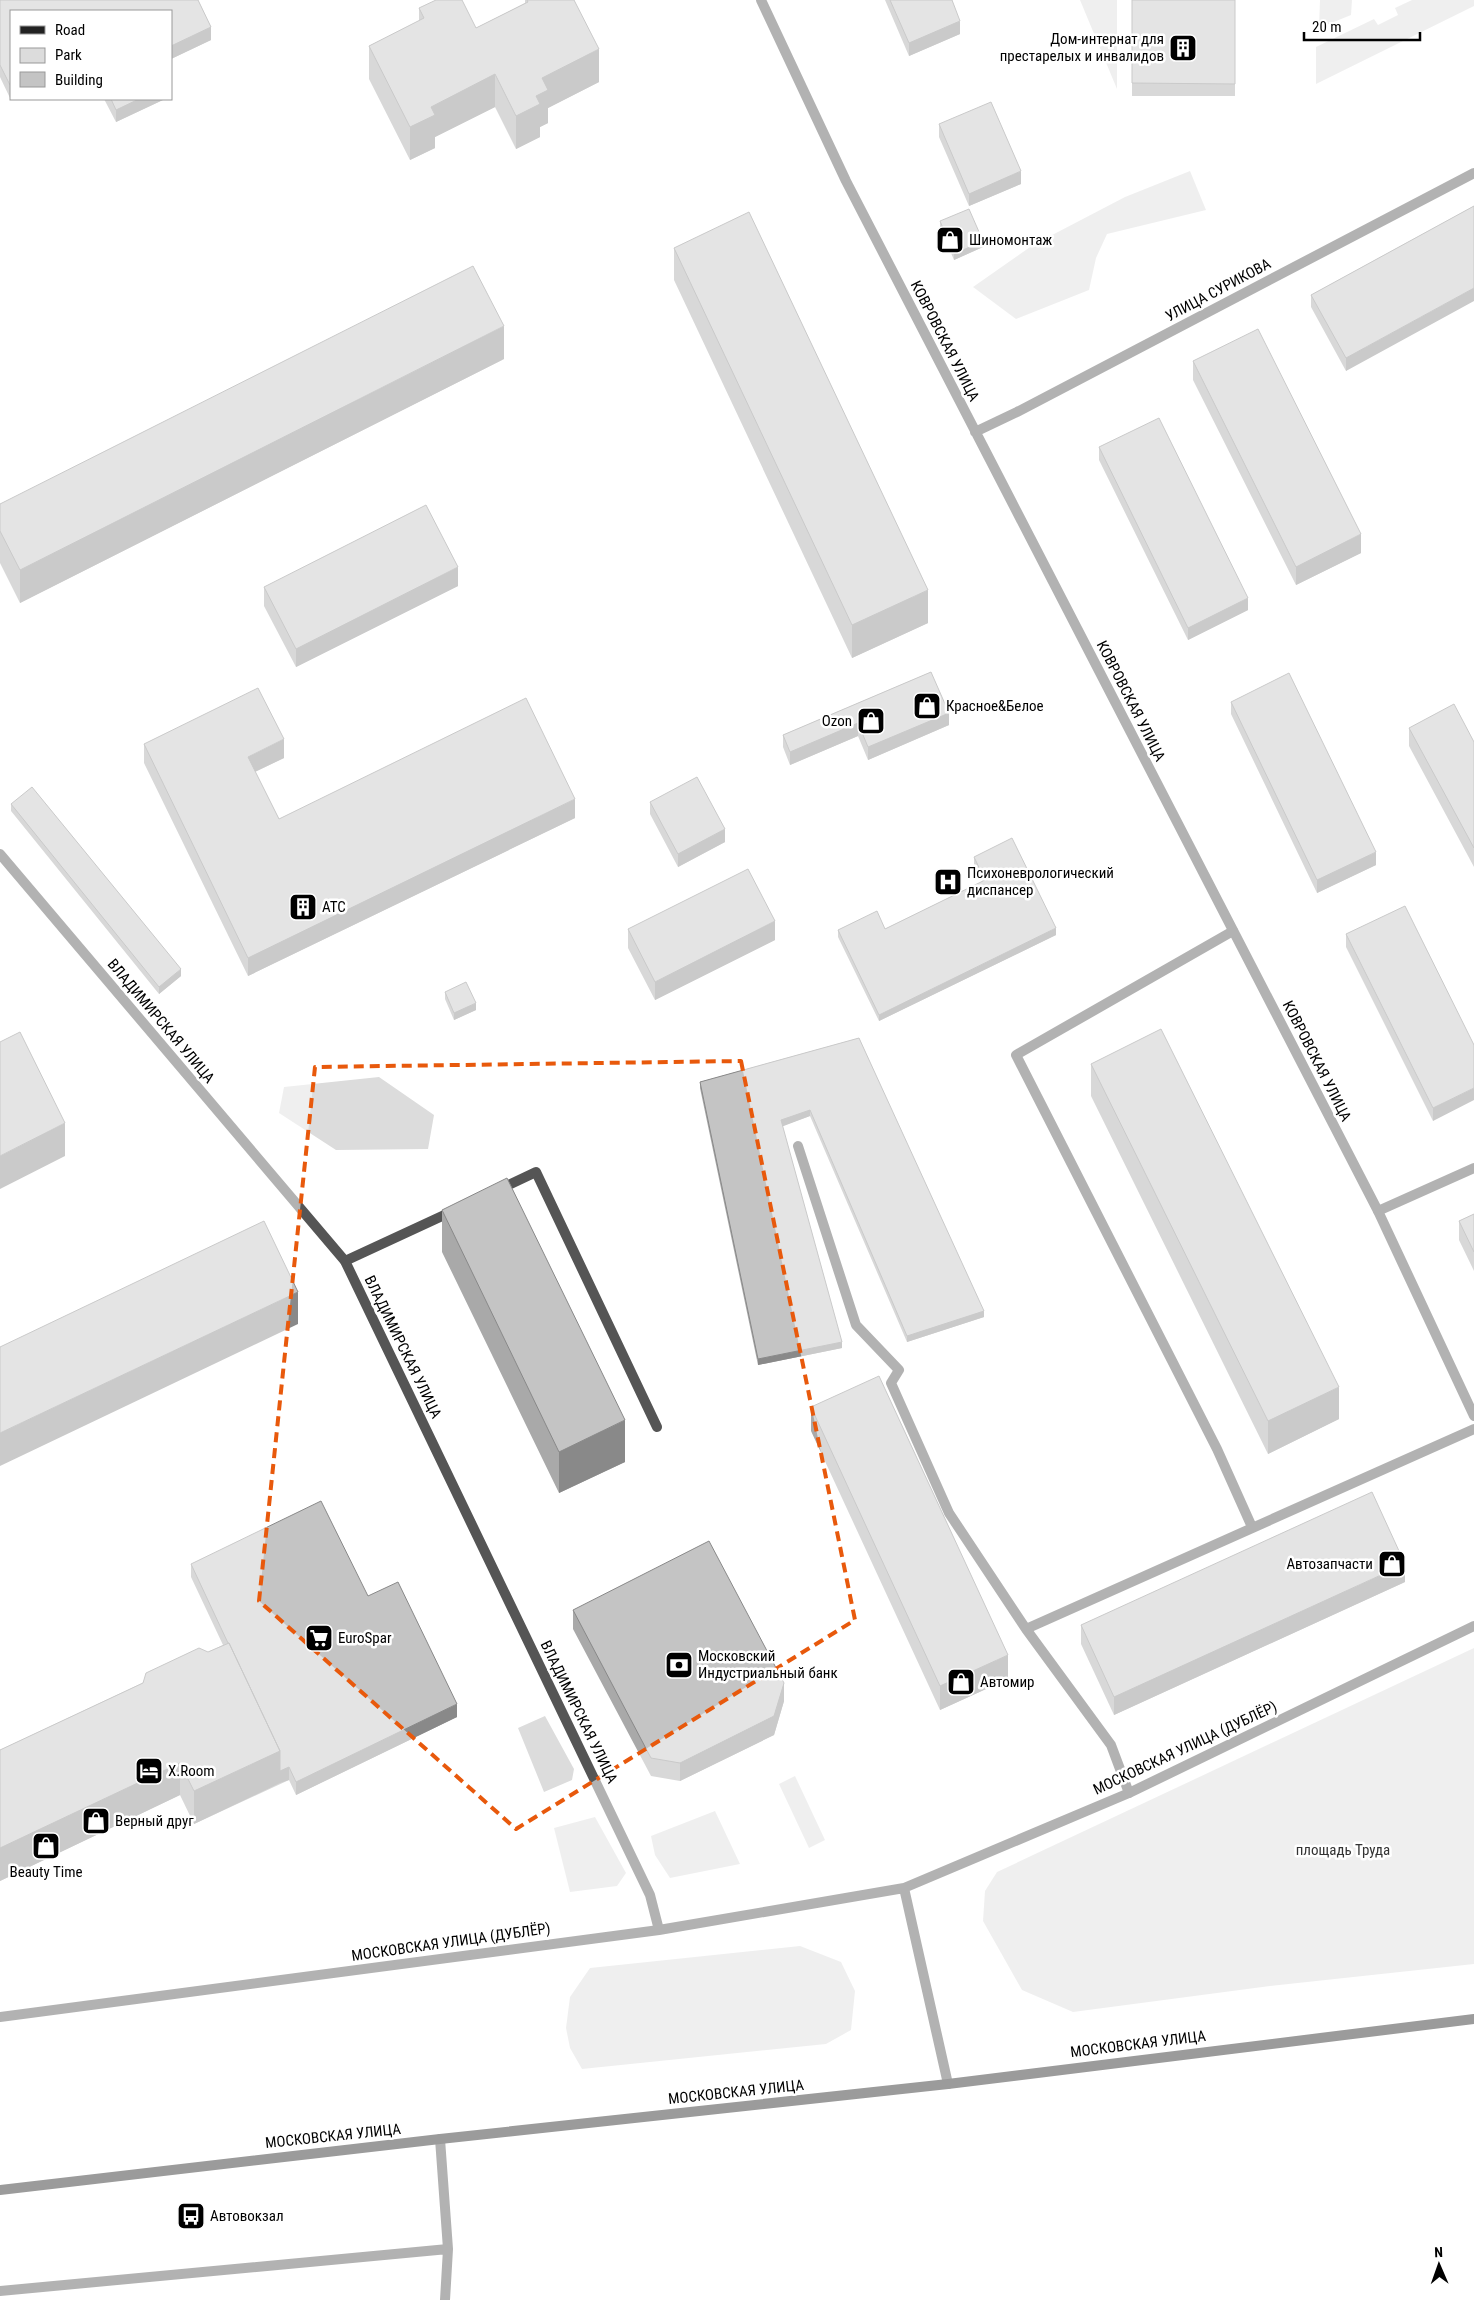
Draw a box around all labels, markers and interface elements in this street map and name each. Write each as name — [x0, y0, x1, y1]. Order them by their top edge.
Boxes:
legend — [10, 10, 172, 100]
scale bar — [1304, 10, 1420, 42]
text: 20 m — [1312, 18, 1342, 36]
text: Road — [55, 21, 85, 39]
place label: Дом-интернат для престарелых и инвалидов — [1000, 30, 1164, 65]
building icon: Дом-интернат для престарелых и инвалидов — [1168, 33, 1198, 63]
text: Park — [55, 46, 82, 64]
text: Building — [55, 71, 103, 89]
shop icon: Шиномонтаж — [935, 225, 965, 255]
place label: Шиномонтаж — [969, 231, 1052, 249]
street label: УЛИЦА СУРИКОВА — [1162, 255, 1274, 325]
street label: КОВРОВСКАЯ УЛИЦА — [907, 278, 983, 405]
street label: КОВРОВСКАЯ УЛИЦА — [1093, 638, 1169, 765]
shop icon: Красное&Белое — [912, 691, 942, 721]
place label: Красное&Белое — [946, 697, 1044, 715]
shop icon: Ozon — [856, 706, 886, 736]
place label: Ozon — [822, 712, 852, 730]
place label: Психоневрологический диспансер — [967, 864, 1114, 899]
hospital icon: Психоневрологический диспансер — [933, 867, 963, 897]
building icon: АТС — [288, 892, 318, 922]
place label: АТС — [322, 898, 346, 916]
street label: ВЛАДИМИРСКАЯ УЛИЦА — [104, 955, 218, 1087]
street label: КОВРОВСКАЯ УЛИЦА — [1279, 998, 1355, 1125]
street label: ВЛАДИМИРСКАЯ УЛИЦА — [361, 1273, 446, 1422]
shop icon: Автозапчасти — [1377, 1549, 1407, 1579]
place label: Автозапчасти — [1286, 1555, 1373, 1573]
supermarket icon: EuroSpar — [304, 1623, 334, 1653]
place label: EuroSpar — [338, 1629, 392, 1647]
street label: ВЛАДИМИРСКАЯ УЛИЦА — [537, 1638, 622, 1787]
place label: Московский Индустриальный банк — [698, 1647, 838, 1682]
bank icon: Московский Индустриальный банк — [664, 1650, 694, 1680]
shop icon: Автомир — [946, 1667, 976, 1697]
place label: Автомир — [980, 1673, 1034, 1691]
street label: МОСКОВСКАЯ УЛИЦА (ДУБЛЁР) — [1090, 1697, 1280, 1799]
hotel icon: Х.Room — [134, 1756, 164, 1786]
place label: Х.Room — [168, 1762, 215, 1780]
shop icon: Верный друг — [81, 1806, 111, 1836]
place label: Верный друг — [115, 1812, 194, 1830]
shop icon: Beauty Time — [31, 1831, 61, 1861]
park label: площадь Труда — [1296, 1841, 1390, 1859]
place label: Beauty Time — [9, 1863, 83, 1881]
street label: МОСКОВСКАЯ УЛИЦА (ДУБЛЁР) — [350, 1919, 552, 1965]
street label: МОСКОВСКАЯ УЛИЦА — [1069, 2027, 1207, 2061]
street label: МОСКОВСКАЯ УЛИЦА — [667, 2076, 805, 2108]
street label: МОСКОВСКАЯ УЛИЦА — [264, 2120, 402, 2152]
bus stop icon: Автовокзал — [176, 2201, 206, 2231]
place label: Автовокзал — [210, 2207, 284, 2225]
north arrow — [1414, 2240, 1464, 2290]
text: N — [1434, 2244, 1443, 2260]

